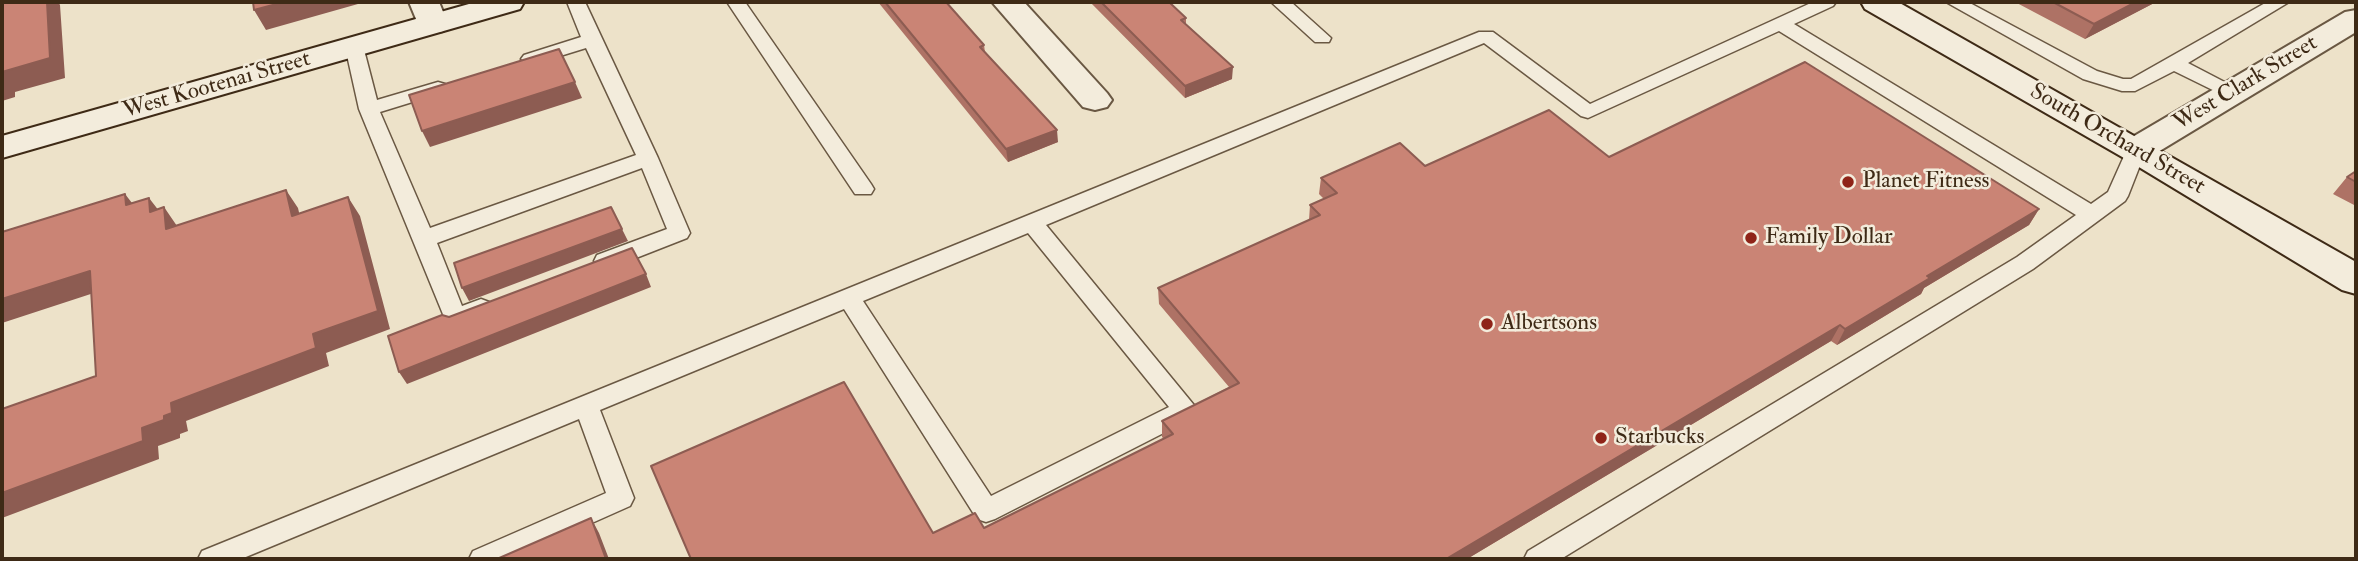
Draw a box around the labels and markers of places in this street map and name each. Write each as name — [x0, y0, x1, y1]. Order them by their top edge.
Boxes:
place label: Planet Fitness — [1862, 168, 1989, 196]
marker: Planet Fitness — [1840, 174, 1856, 190]
place label: Family Dollar — [1765, 224, 1892, 252]
marker: Family Dollar — [1743, 230, 1759, 246]
place label: Albertsons — [1501, 310, 1597, 338]
marker: Albertsons — [1479, 316, 1495, 332]
place label: Starbucks — [1615, 424, 1704, 452]
marker: Starbucks — [1593, 430, 1609, 446]

